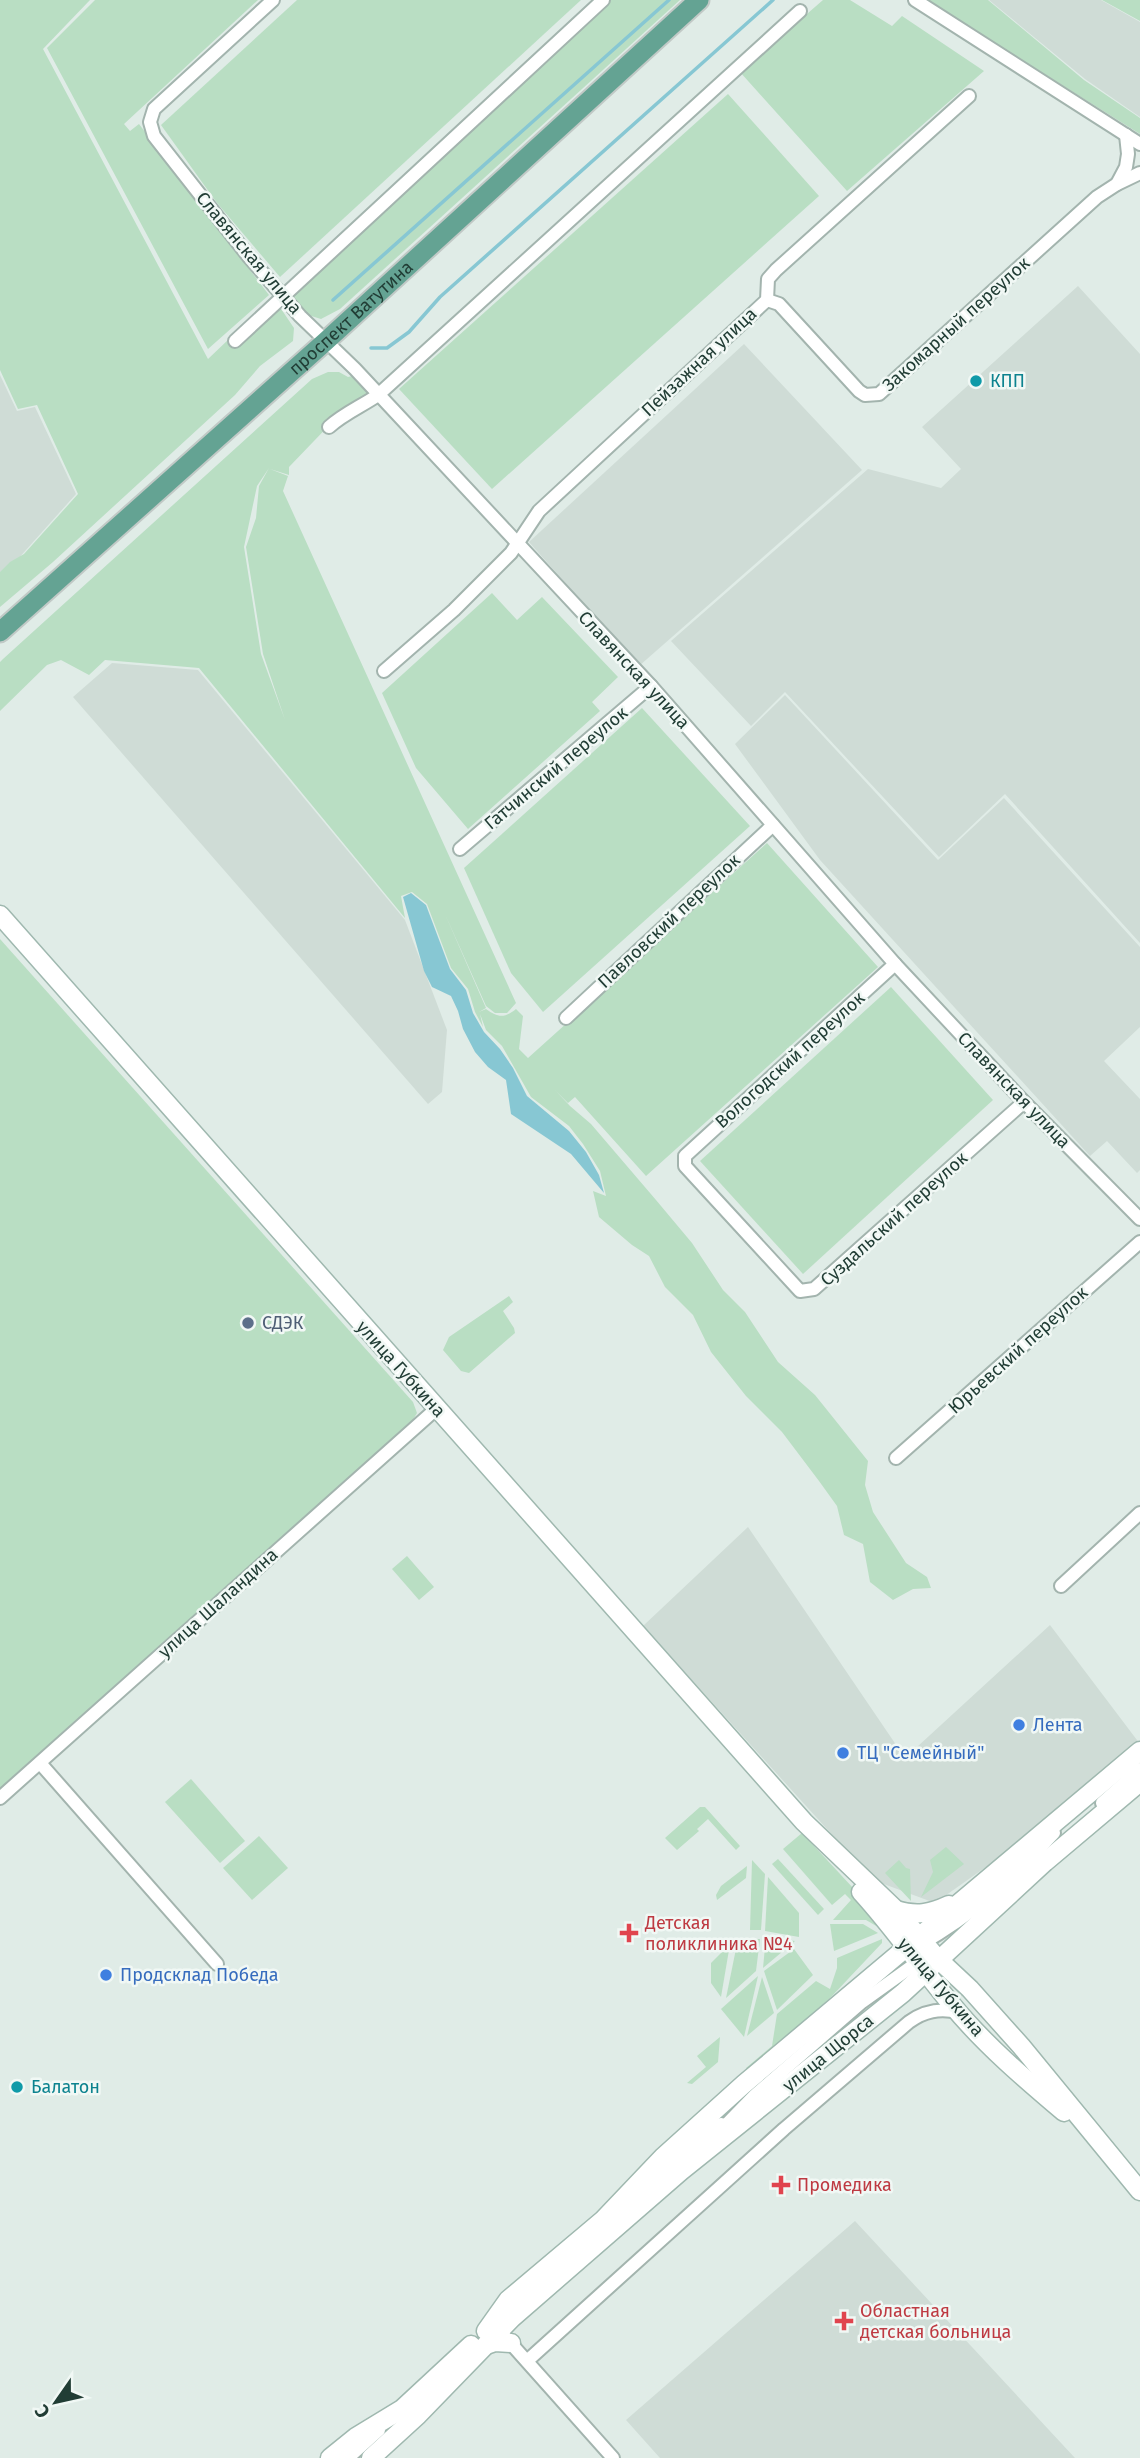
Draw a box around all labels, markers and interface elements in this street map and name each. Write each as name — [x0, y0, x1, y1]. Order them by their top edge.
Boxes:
street label: Славянская улица — [191, 187, 307, 319]
street label: Закомарный переулок — [878, 252, 1035, 396]
street label: проспект Ватутина — [284, 256, 418, 380]
street label: Пейзажная улица — [637, 303, 761, 421]
place label: КПП — [990, 370, 1025, 392]
marker: КПП — [968, 373, 984, 389]
street label: Славянская улица — [574, 606, 694, 734]
street label: Гатчинский переулок — [480, 701, 633, 834]
street label: Павловский переулок — [593, 849, 745, 993]
street label: Вологодский переулок — [711, 987, 870, 1133]
street label: Славянская улица — [953, 1027, 1075, 1153]
street label: Суздальский переулок — [816, 1147, 973, 1291]
street label: Юрьевский переулок — [944, 1281, 1093, 1418]
place label: СДЭК — [262, 1312, 304, 1334]
marker: СДЭК — [240, 1315, 256, 1331]
street label: улица Губкина — [352, 1316, 450, 1422]
street label: улица Шаландина — [154, 1543, 282, 1663]
place label: Лента — [1033, 1714, 1083, 1736]
marker: Лента — [1011, 1717, 1027, 1733]
place label: ТЦ "Семейный" — [857, 1742, 984, 1764]
marker: ТЦ "Семейный" — [835, 1745, 851, 1761]
place label: Детская поликлиника №4 — [644, 1912, 793, 1955]
marker: Детская поликлиника №4 — [619, 1923, 639, 1943]
street label: улица Губкина — [893, 1933, 989, 2041]
place label: Продсклад Победа — [120, 1964, 279, 1986]
marker: Продсклад Победа — [98, 1967, 114, 1983]
street label: улица Щорса — [778, 2010, 878, 2096]
place label: Балатон — [31, 2076, 100, 2098]
marker: Балатон — [9, 2079, 25, 2095]
place label: Промедика — [797, 2174, 892, 2196]
marker: Промедика — [771, 2175, 791, 2195]
place label: Областная детская больница — [860, 2300, 1011, 2343]
marker: Областная детская больница — [834, 2311, 854, 2331]
north arrow — [21, 2367, 91, 2437]
text: С — [30, 2400, 55, 2422]

